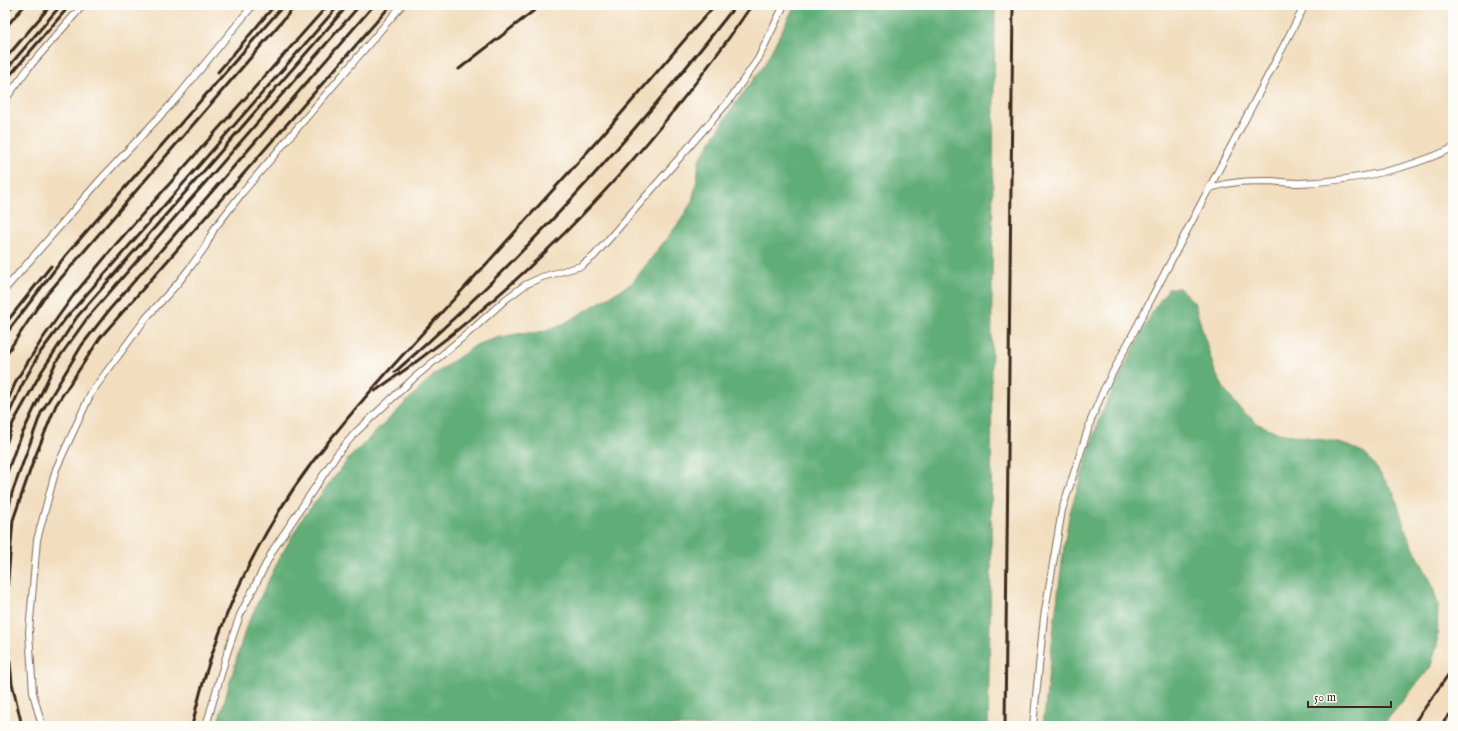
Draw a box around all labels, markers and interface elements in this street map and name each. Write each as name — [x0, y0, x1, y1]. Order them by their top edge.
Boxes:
scale bar — [1308, 683, 1391, 709]
text: 50 m — [1314, 690, 1336, 705]

